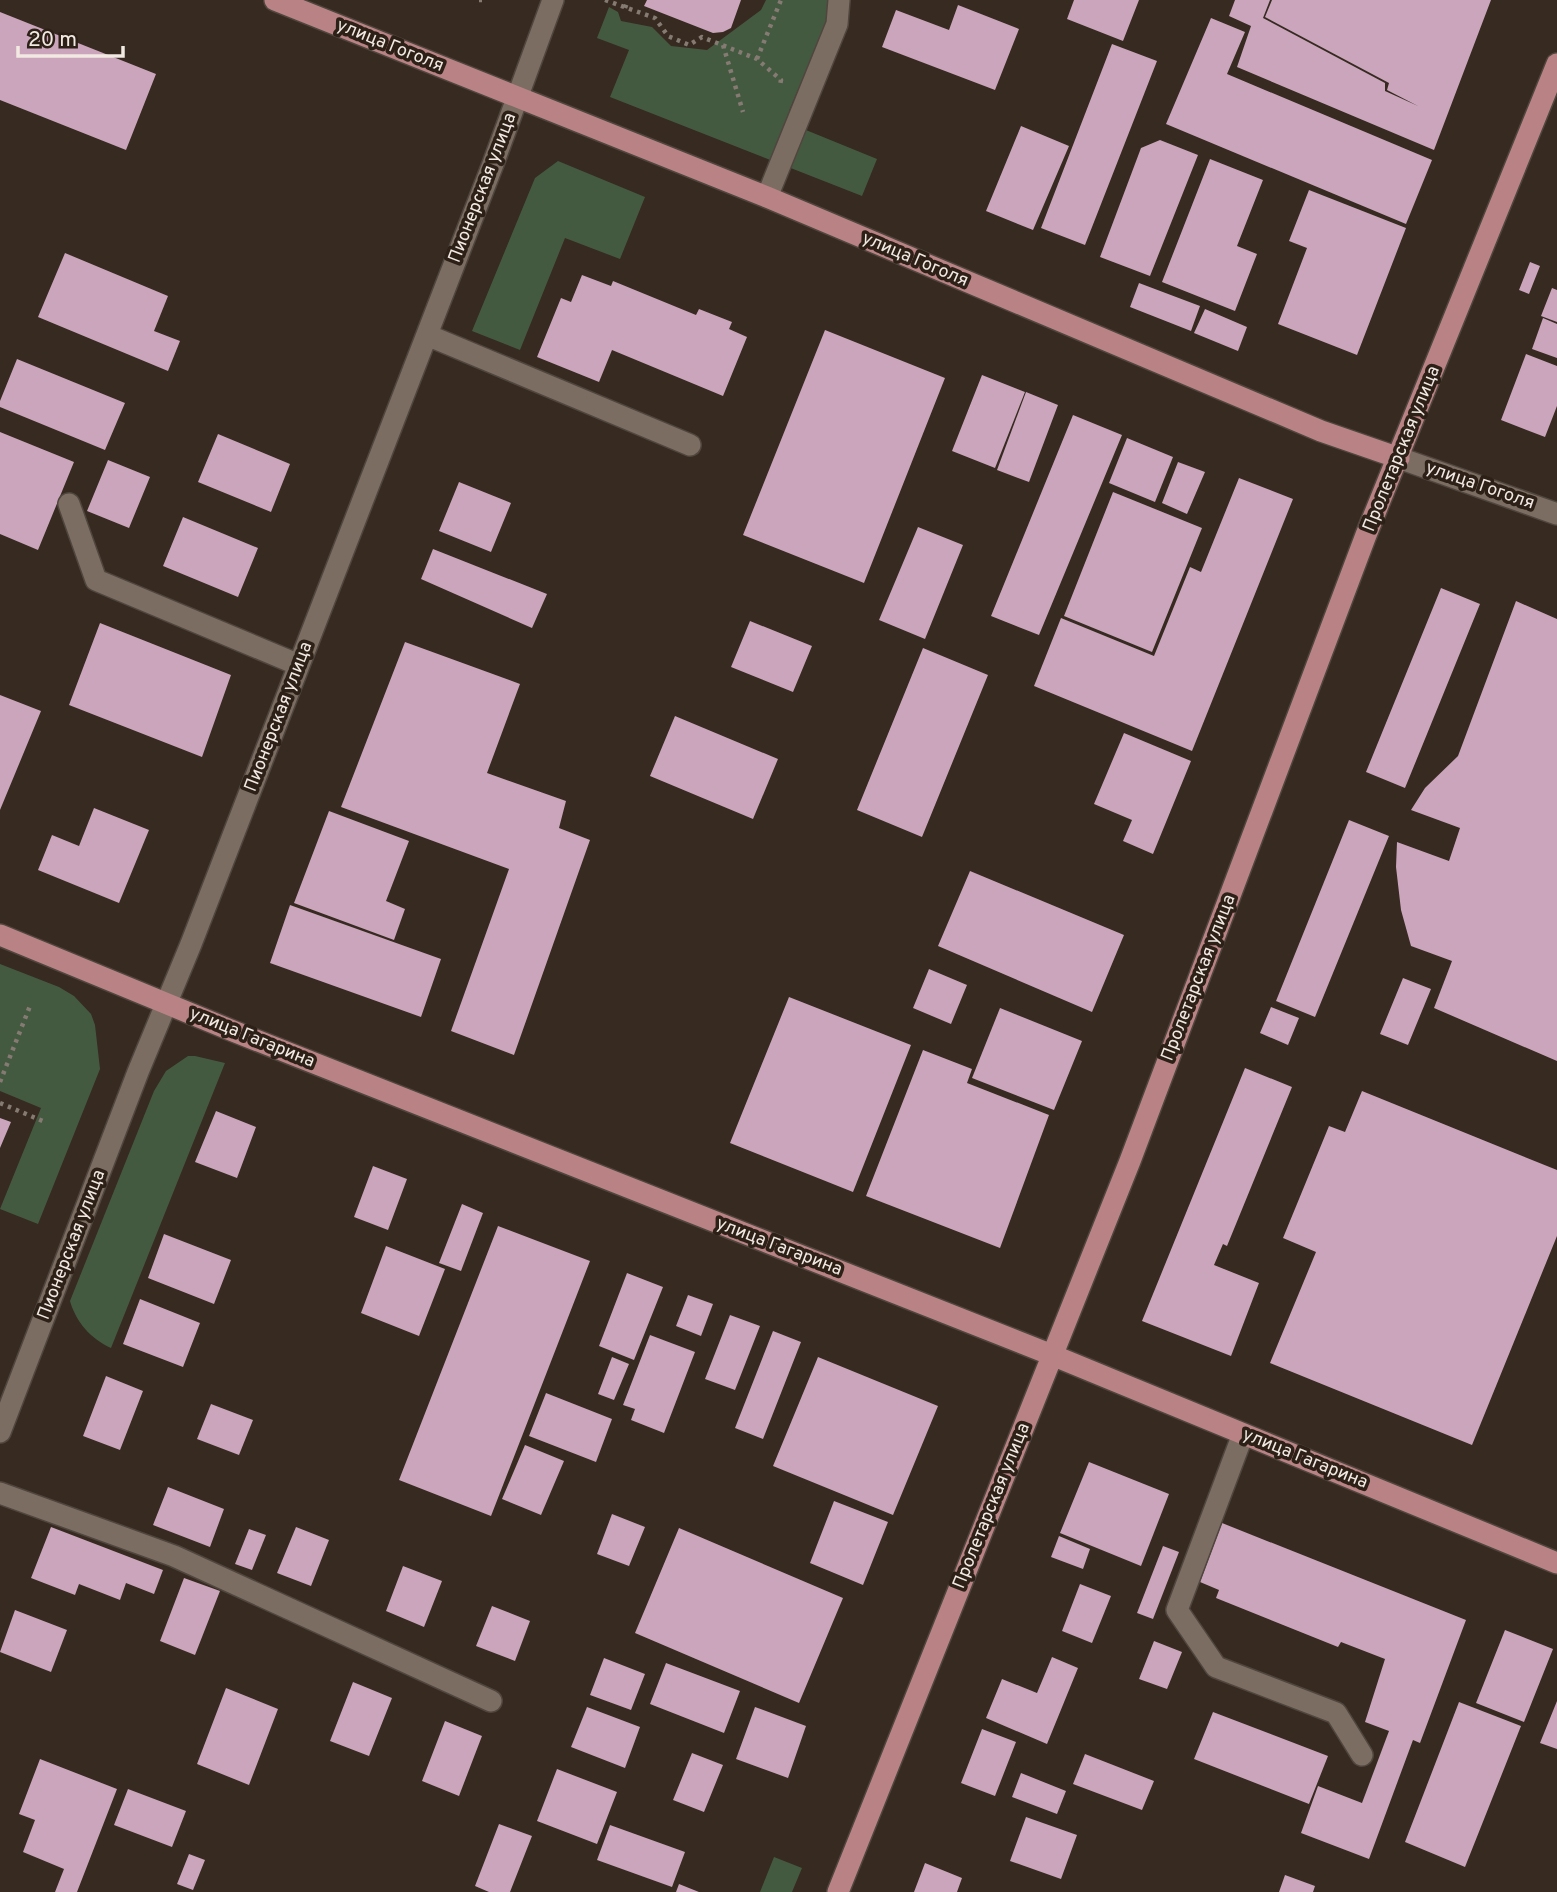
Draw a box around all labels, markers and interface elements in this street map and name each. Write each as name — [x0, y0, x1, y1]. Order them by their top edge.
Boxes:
scale bar — [18, 14, 122, 58]
street label: улица Гоголя — [333, 14, 447, 78]
text: 20 m — [28, 27, 77, 54]
street label: Пионерская улица — [444, 110, 522, 266]
street label: улица Гоголя — [858, 227, 972, 293]
street label: Пролетарская улица — [1358, 363, 1446, 535]
street label: улица Гоголя — [1423, 457, 1537, 515]
street label: Пионерская улица — [240, 639, 318, 795]
street label: Пролетарская улица — [1157, 891, 1241, 1065]
street label: улица Гагарина — [186, 1002, 318, 1074]
street label: Пионерская улица — [33, 1167, 111, 1323]
street label: улица Гагарина — [713, 1212, 845, 1282]
street label: Пролетарская улица — [948, 1420, 1036, 1592]
street label: улица Гагарина — [1239, 1423, 1371, 1495]

